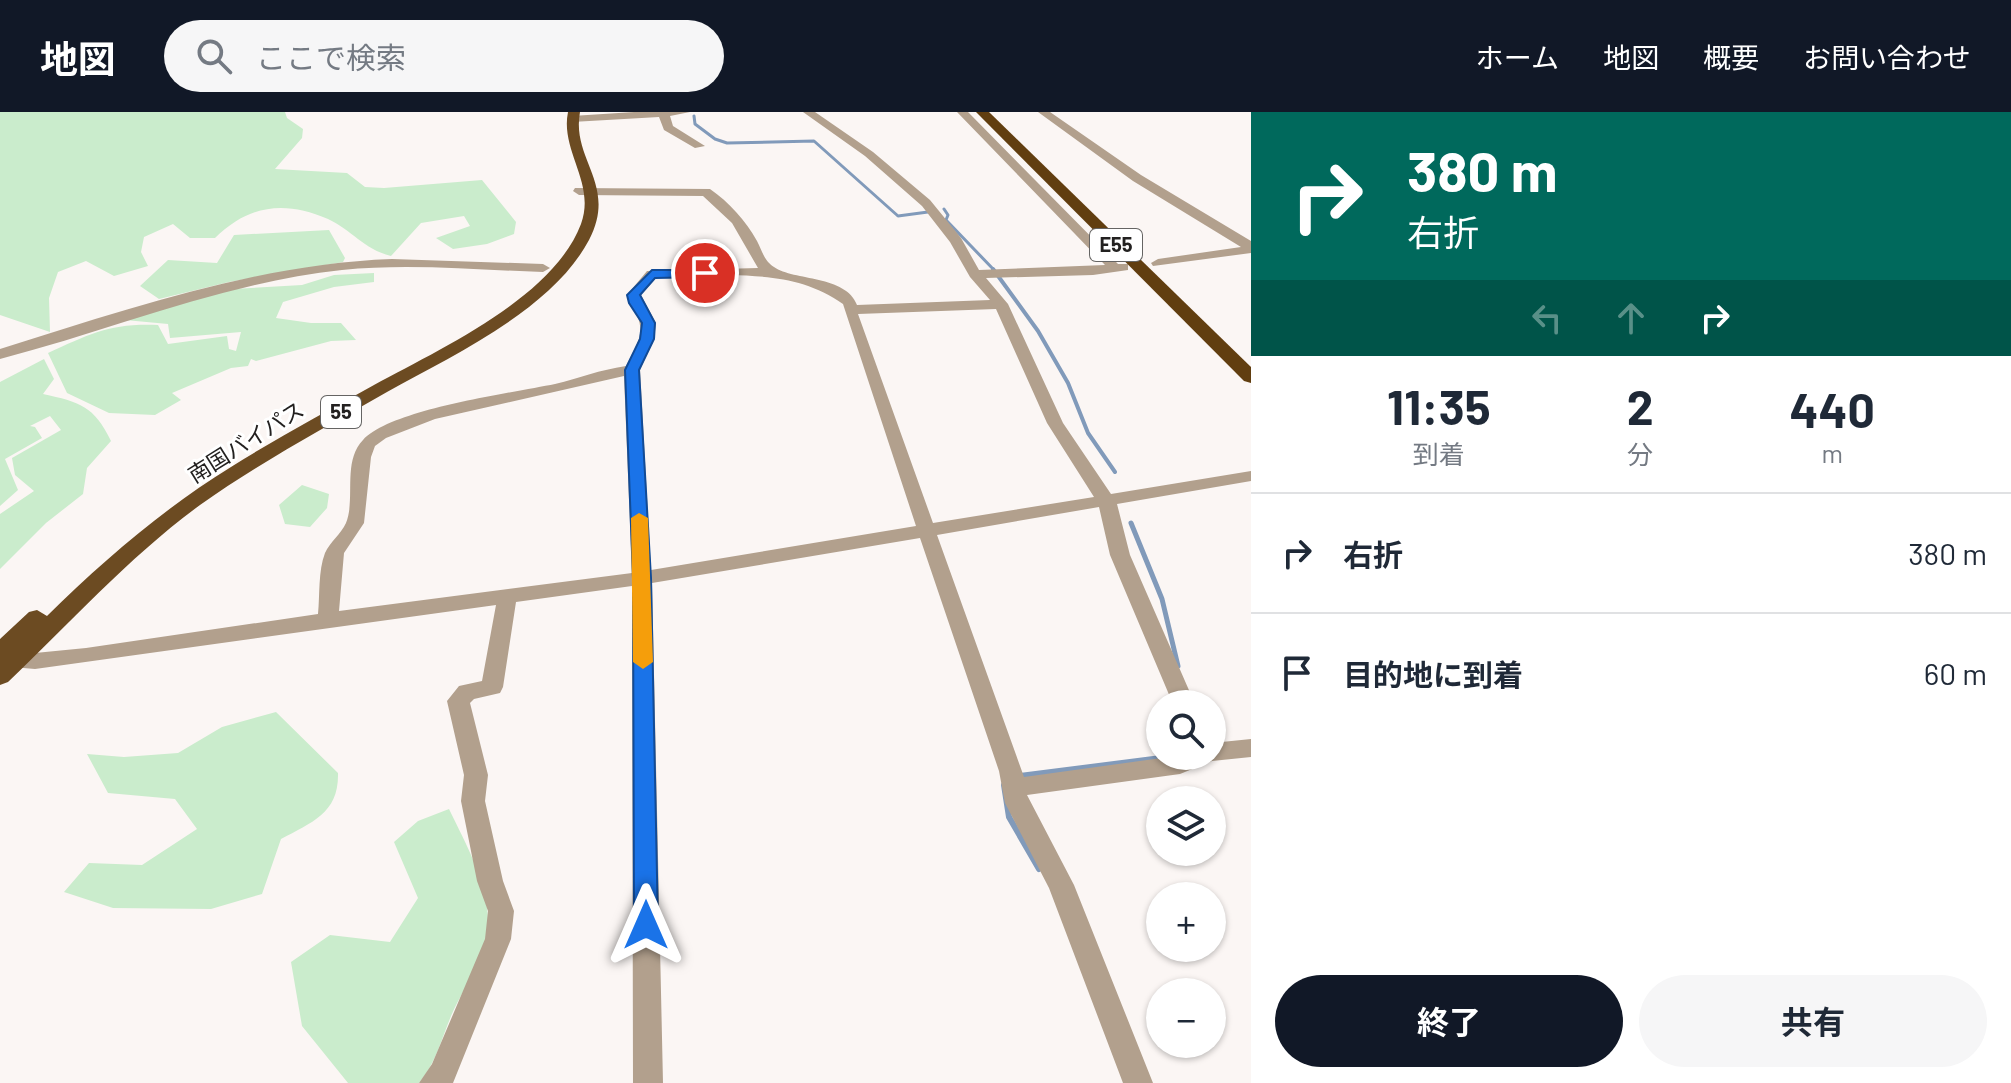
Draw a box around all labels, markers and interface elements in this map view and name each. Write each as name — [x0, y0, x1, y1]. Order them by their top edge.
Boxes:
search box — [164, 20, 724, 92]
icon: search — [192, 34, 236, 78]
text: 地図 — [40, 35, 116, 81]
text: ここで検索 — [256, 39, 406, 75]
text: ホーム — [1476, 40, 1559, 74]
text: 地図 — [1603, 40, 1659, 74]
text: 概要 — [1703, 40, 1759, 74]
text: お問い合わせ — [1803, 40, 1971, 74]
text: 380 m — [1407, 136, 1557, 203]
icon: right — [1275, 144, 1379, 248]
text: 右折 — [1407, 210, 1479, 253]
road number: E55 — [1090, 229, 1142, 261]
pin — [671, 239, 739, 307]
icon: arrive — [683, 251, 727, 295]
icon: left — [1525, 296, 1569, 340]
icon: ahead — [1609, 296, 1653, 340]
icon: right — [1693, 296, 1737, 340]
text: 11:35 — [1387, 377, 1491, 435]
text: 2 — [1627, 377, 1654, 435]
text: 440 — [1790, 380, 1875, 438]
street label: 南国バイパス — [183, 395, 308, 487]
road number: 55 — [321, 396, 361, 428]
text: m — [1822, 437, 1843, 468]
text: 到着 — [1413, 438, 1465, 469]
text: 分 — [1627, 438, 1653, 469]
icon: right — [1275, 531, 1319, 575]
text: 380 m — [1908, 535, 1987, 571]
text: 右折 — [1343, 536, 1403, 572]
icon: arrive — [1275, 651, 1319, 695]
text: 60 m — [1924, 655, 1987, 691]
text: 目的地に到着 — [1343, 656, 1523, 692]
map controls — [1146, 690, 1226, 1058]
button: search — [1146, 690, 1226, 770]
button: layers — [1146, 786, 1226, 866]
button: + — [1146, 882, 1226, 962]
position arrow — [604, 883, 688, 967]
button: 終了 — [1275, 975, 1623, 1067]
button: 共有 — [1639, 975, 1987, 1067]
button: − — [1146, 978, 1226, 1058]

